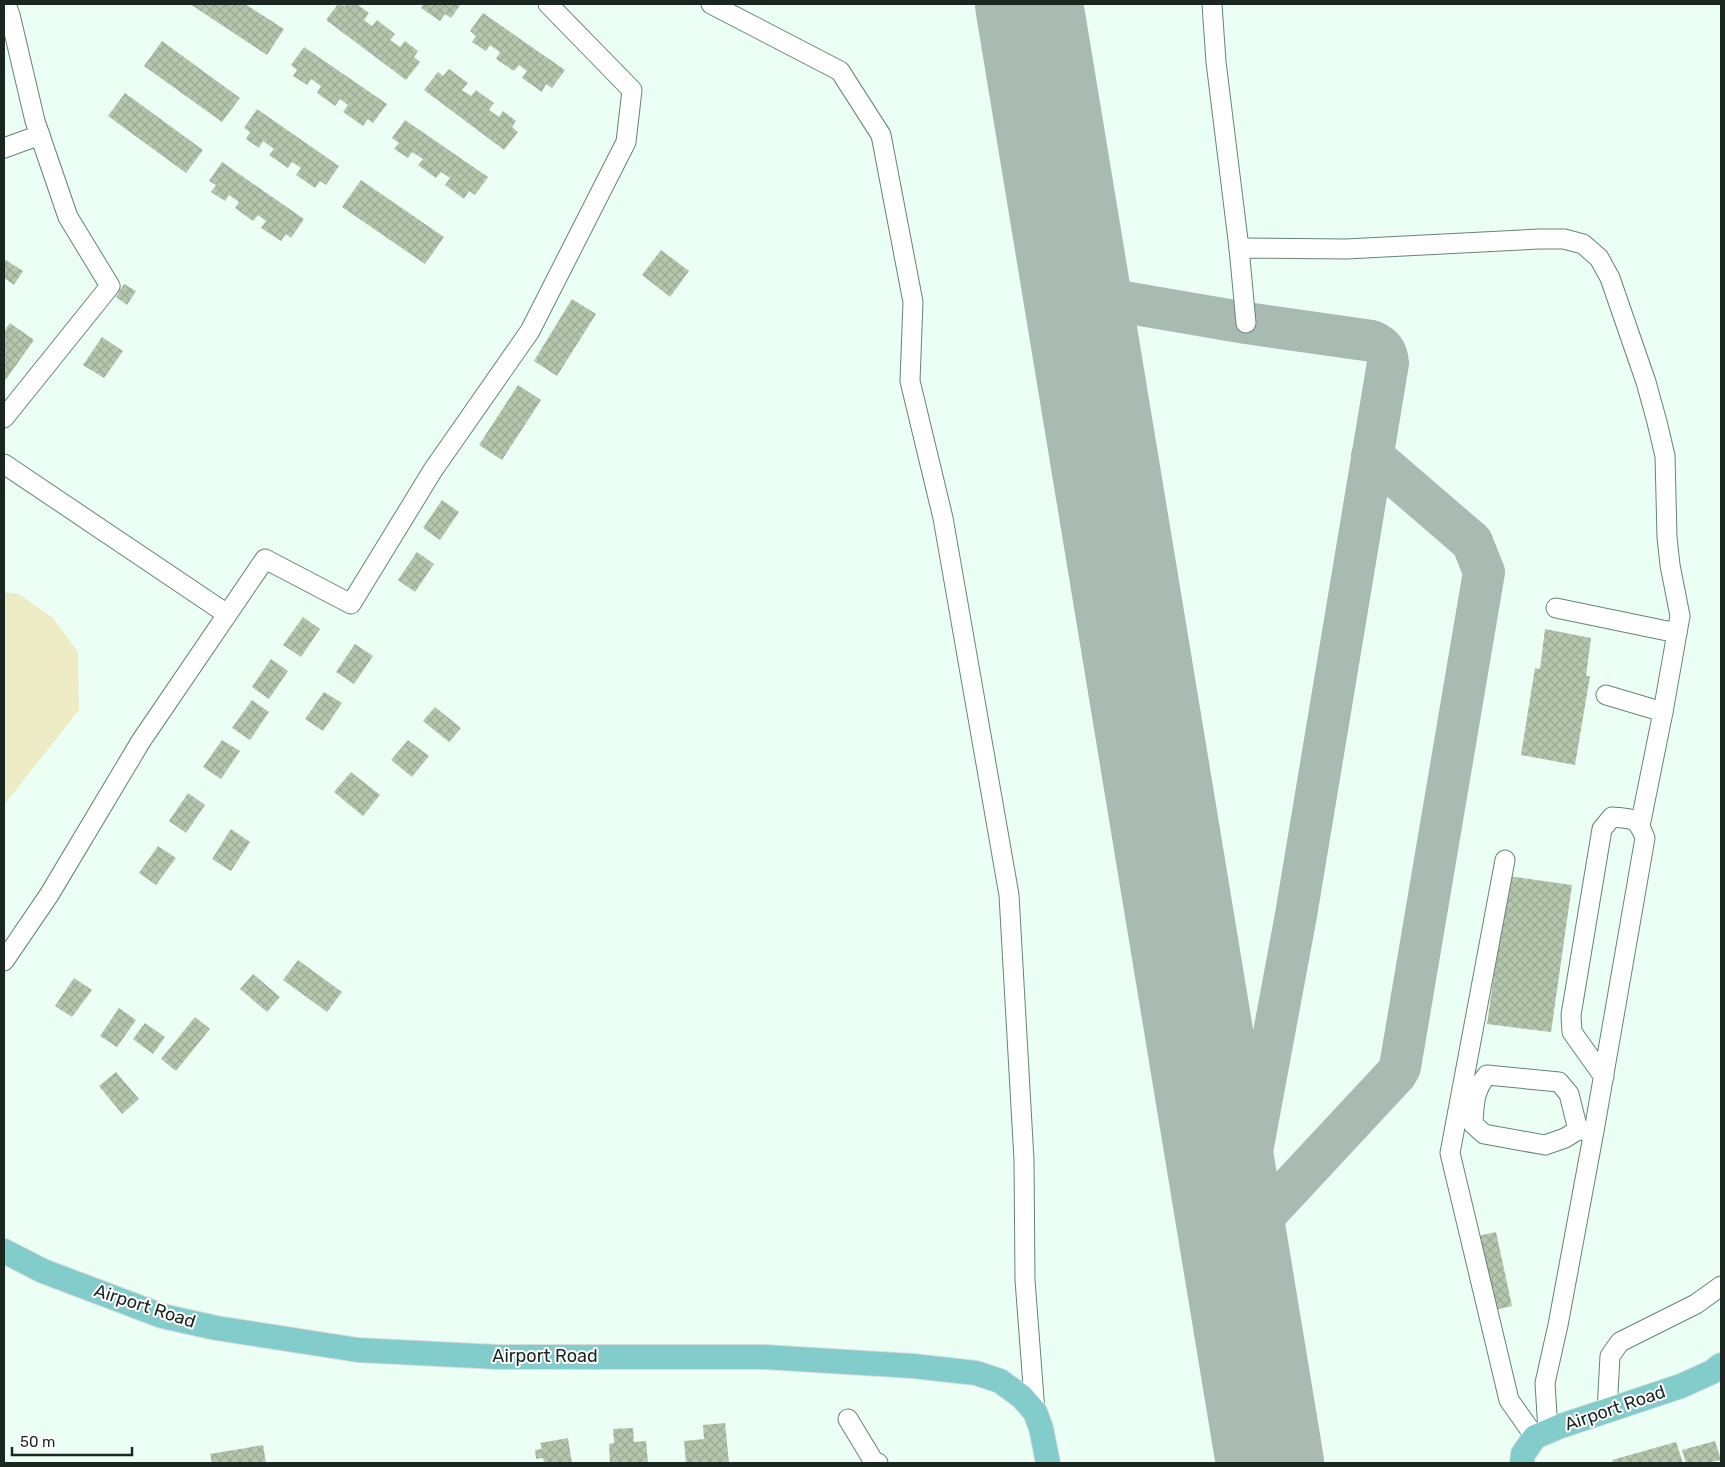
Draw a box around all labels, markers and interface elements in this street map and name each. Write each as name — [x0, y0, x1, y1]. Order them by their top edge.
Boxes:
street label: Airport Road — [92, 1279, 198, 1333]
street label: Airport Road — [492, 1345, 598, 1367]
street label: Airport Road — [1562, 1380, 1668, 1436]
scale bar — [12, 1424, 132, 1456]
text: 50 m — [20, 1433, 55, 1451]

